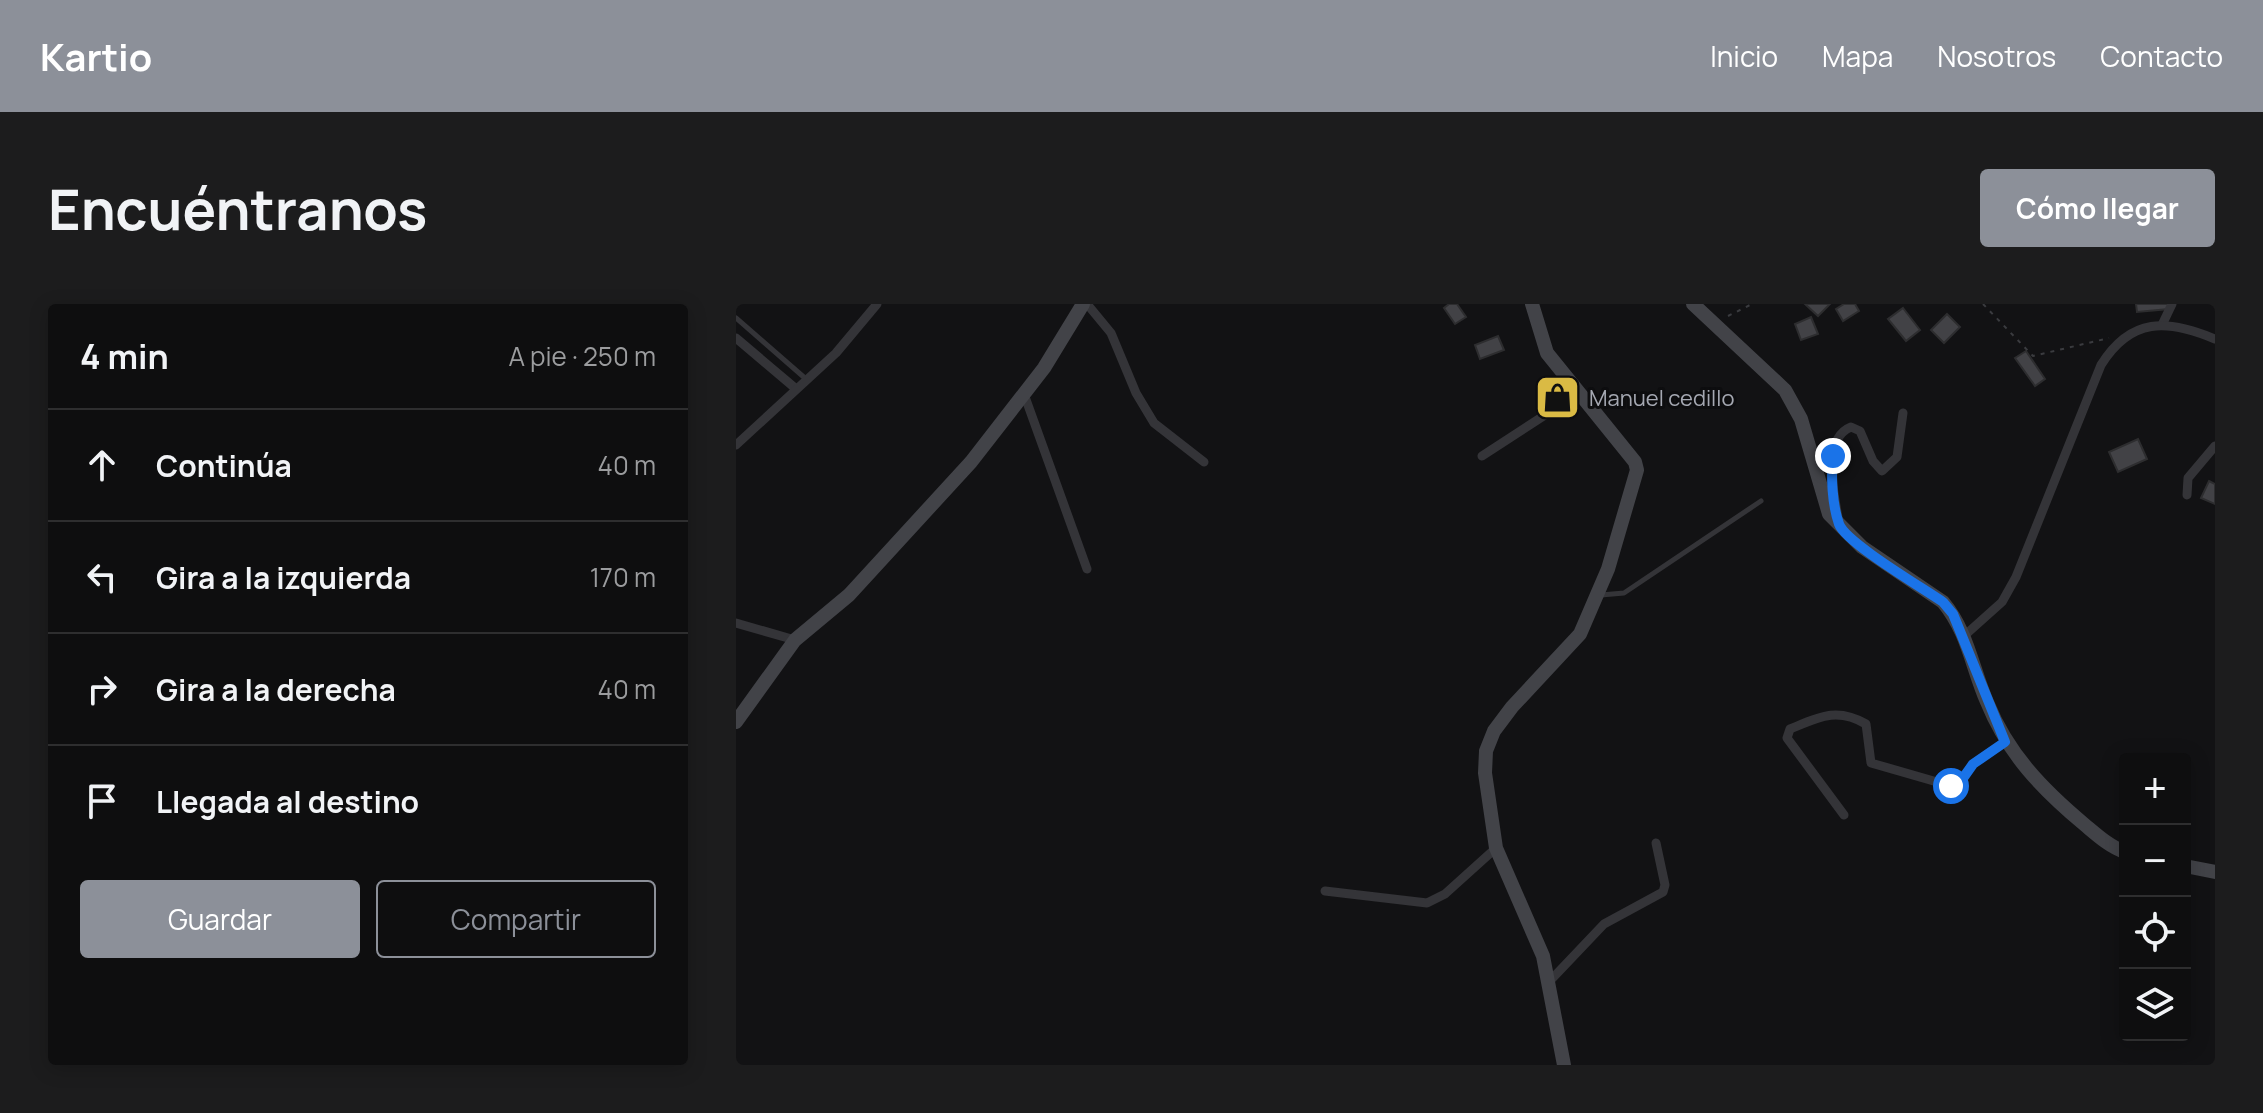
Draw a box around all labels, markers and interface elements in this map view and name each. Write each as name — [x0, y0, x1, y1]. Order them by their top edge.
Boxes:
text: Kartio — [40, 30, 152, 82]
text: Inicio — [1710, 37, 1778, 75]
text: Mapa — [1822, 37, 1893, 75]
text: Nosotros — [1937, 37, 2056, 75]
text: Contacto — [2100, 37, 2223, 75]
button: Cómo llegar — [1980, 169, 2215, 247]
text: Encuéntranos — [48, 170, 427, 247]
text: 4 min — [80, 333, 169, 379]
text: A pie · 250 m — [508, 338, 656, 374]
shop icon: Manuel cedillo — [1534, 374, 1582, 422]
place label: Manuel cedillo — [1589, 383, 1734, 413]
route end — [1815, 438, 1851, 474]
icon: ahead — [80, 443, 124, 487]
text: Continúa — [156, 445, 292, 486]
text: 40 m — [598, 447, 656, 483]
icon: left — [80, 555, 124, 599]
text: Gira a la izquierda — [156, 557, 411, 598]
text: 170 m — [590, 559, 656, 595]
icon: right — [80, 667, 124, 711]
text: Gira a la derecha — [156, 669, 396, 710]
text: 40 m — [598, 671, 656, 707]
map controls — [2119, 753, 2191, 1041]
button: + — [2119, 753, 2191, 825]
route start — [1933, 768, 1969, 804]
icon: arrive — [80, 779, 124, 823]
text: Llegada al destino — [156, 781, 419, 822]
button: − — [2119, 825, 2191, 897]
button: Guardar — [80, 880, 360, 958]
button: Compartir — [376, 880, 656, 958]
button: locate — [2119, 897, 2191, 969]
button: layers — [2119, 969, 2191, 1041]

